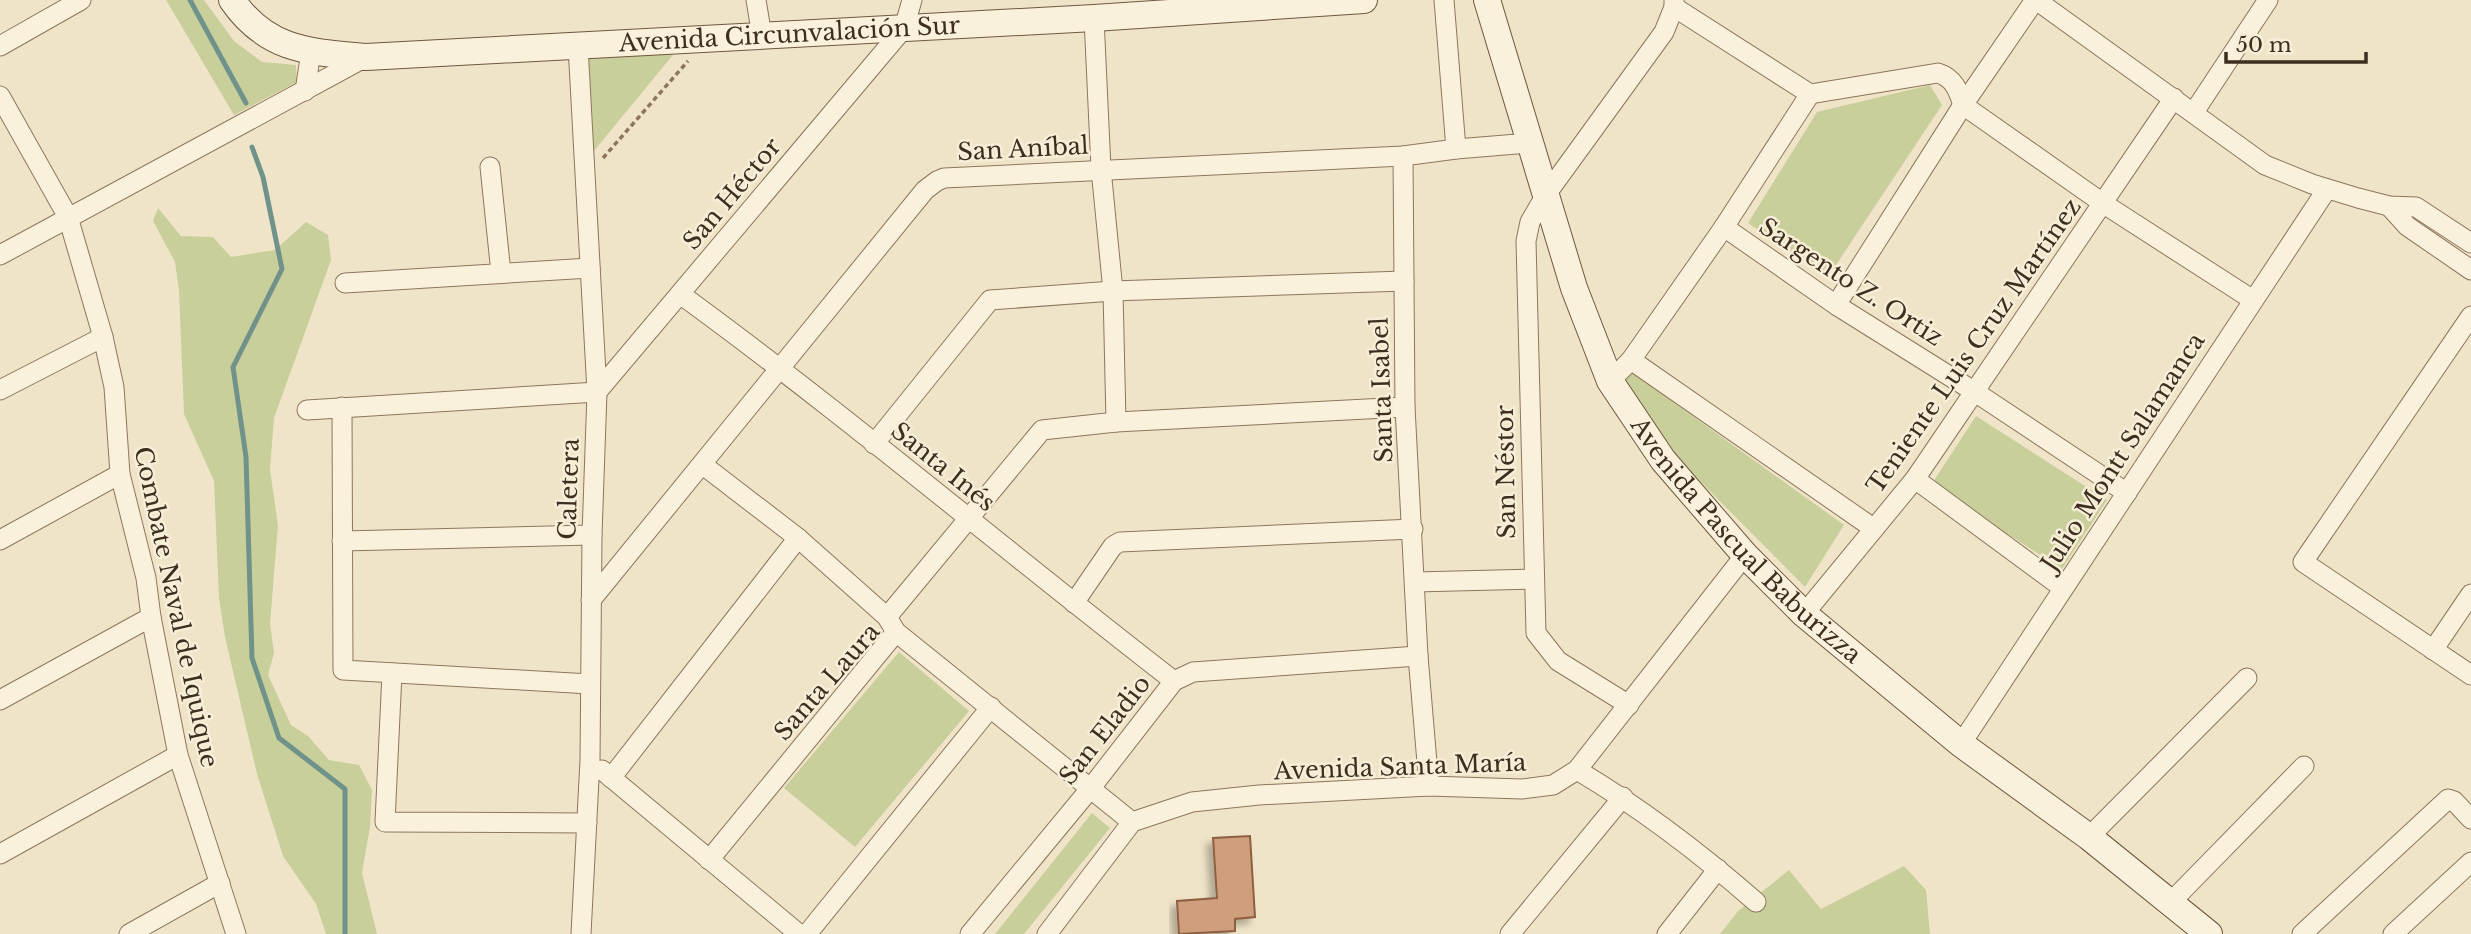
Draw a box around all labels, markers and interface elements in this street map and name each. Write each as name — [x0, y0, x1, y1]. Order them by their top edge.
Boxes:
street label: Avenida Circunvalación Sur — [617, 10, 961, 57]
scale bar — [2226, 21, 2366, 65]
text: 50 m — [2236, 32, 2292, 58]
street label: San Aníbal — [956, 131, 1090, 166]
street label: San Héctor — [677, 132, 787, 255]
street label: Teniente Luis Cruz Martínez — [1860, 193, 2087, 499]
street label: Sargento Z. Ortiz — [1754, 211, 1948, 352]
street label: Santa Isabel — [1364, 317, 1399, 463]
street label: Julio Montt Salamanca — [2033, 327, 2211, 579]
street label: San Néstor — [1490, 404, 1521, 539]
street label: Avenida Pascual Baburizza — [1624, 411, 1868, 670]
street label: Santa Inés — [885, 416, 1001, 517]
street label: Caletera — [552, 437, 585, 540]
street label: Combate Naval de Iquique — [128, 444, 225, 770]
street label: Santa Laura — [768, 617, 886, 746]
street label: San Eladio — [1053, 669, 1156, 790]
street label: Avenida Santa María — [1272, 748, 1527, 785]

